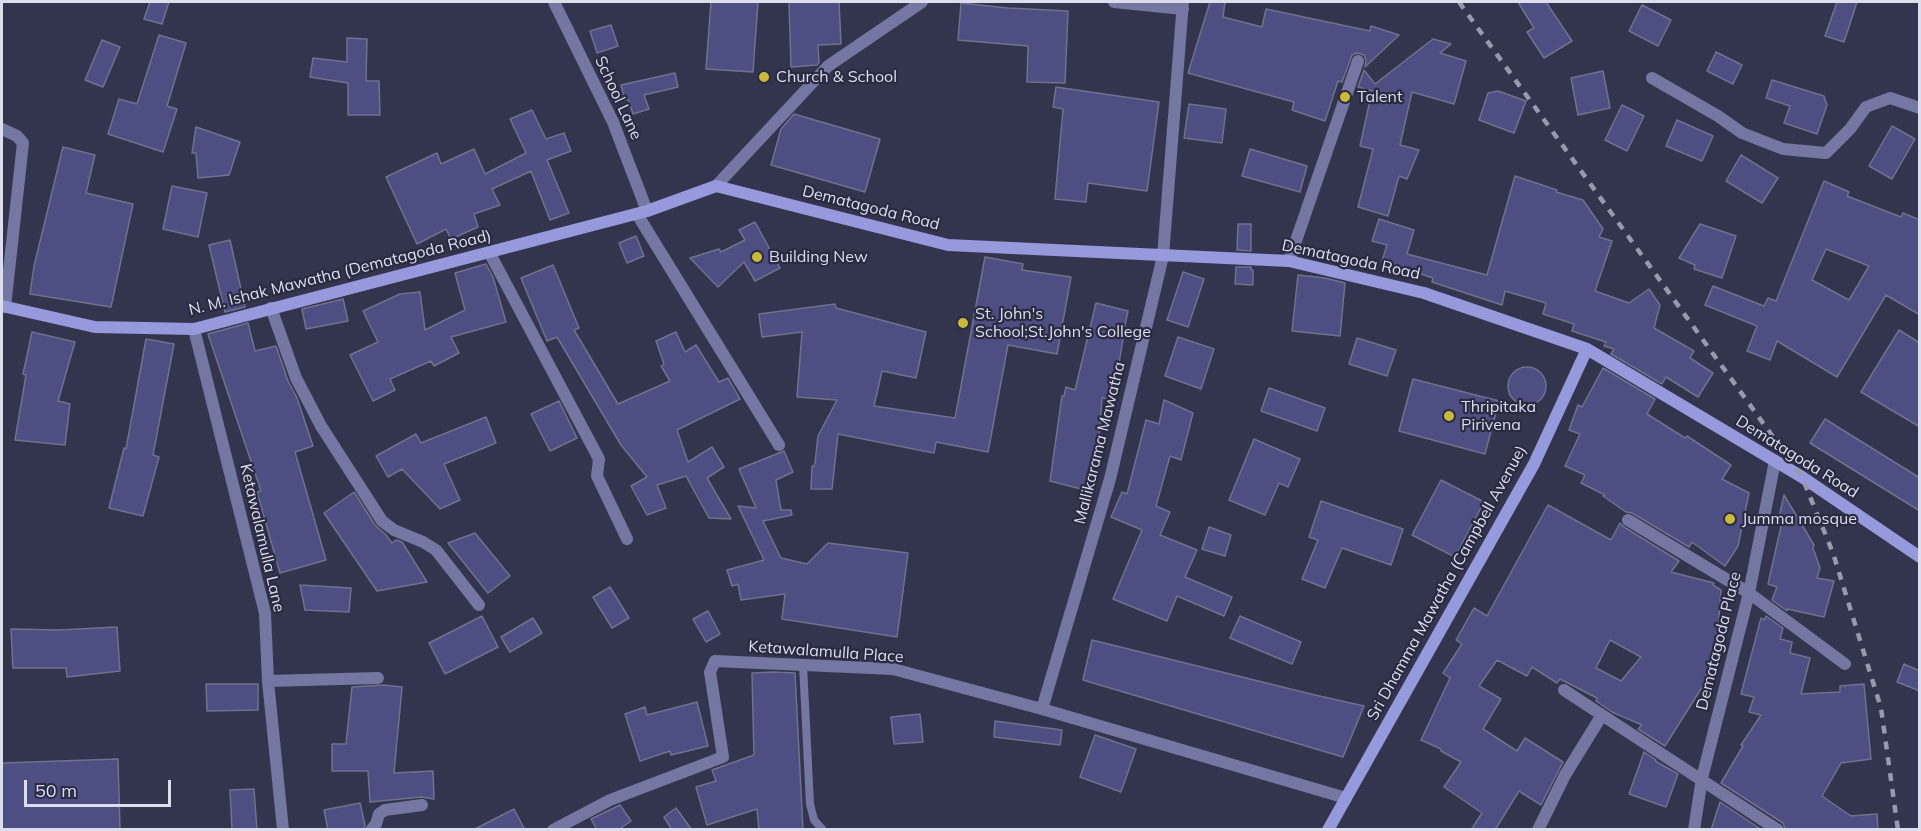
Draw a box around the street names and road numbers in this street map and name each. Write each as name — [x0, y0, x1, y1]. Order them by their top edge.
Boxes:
street label: School Lane — [590, 53, 646, 143]
street label: Dematagoda Road — [800, 182, 942, 234]
street label: N. M. Ishak Mawatha (Dematagoda Road) — [187, 226, 493, 320]
street label: Dematagoda Road — [1280, 236, 1422, 284]
street label: Mallikarama Mawatha — [1071, 360, 1129, 526]
street label: Dematagoda Road — [1732, 412, 1862, 502]
street label: Sri Dhamma Mawatha (Campbell Avenue) — [1363, 442, 1531, 724]
street label: Ketawalamulla Lane — [236, 462, 288, 614]
street label: Dematagoda Place — [1693, 570, 1745, 712]
street label: Ketawalamulla Place — [748, 637, 904, 667]

